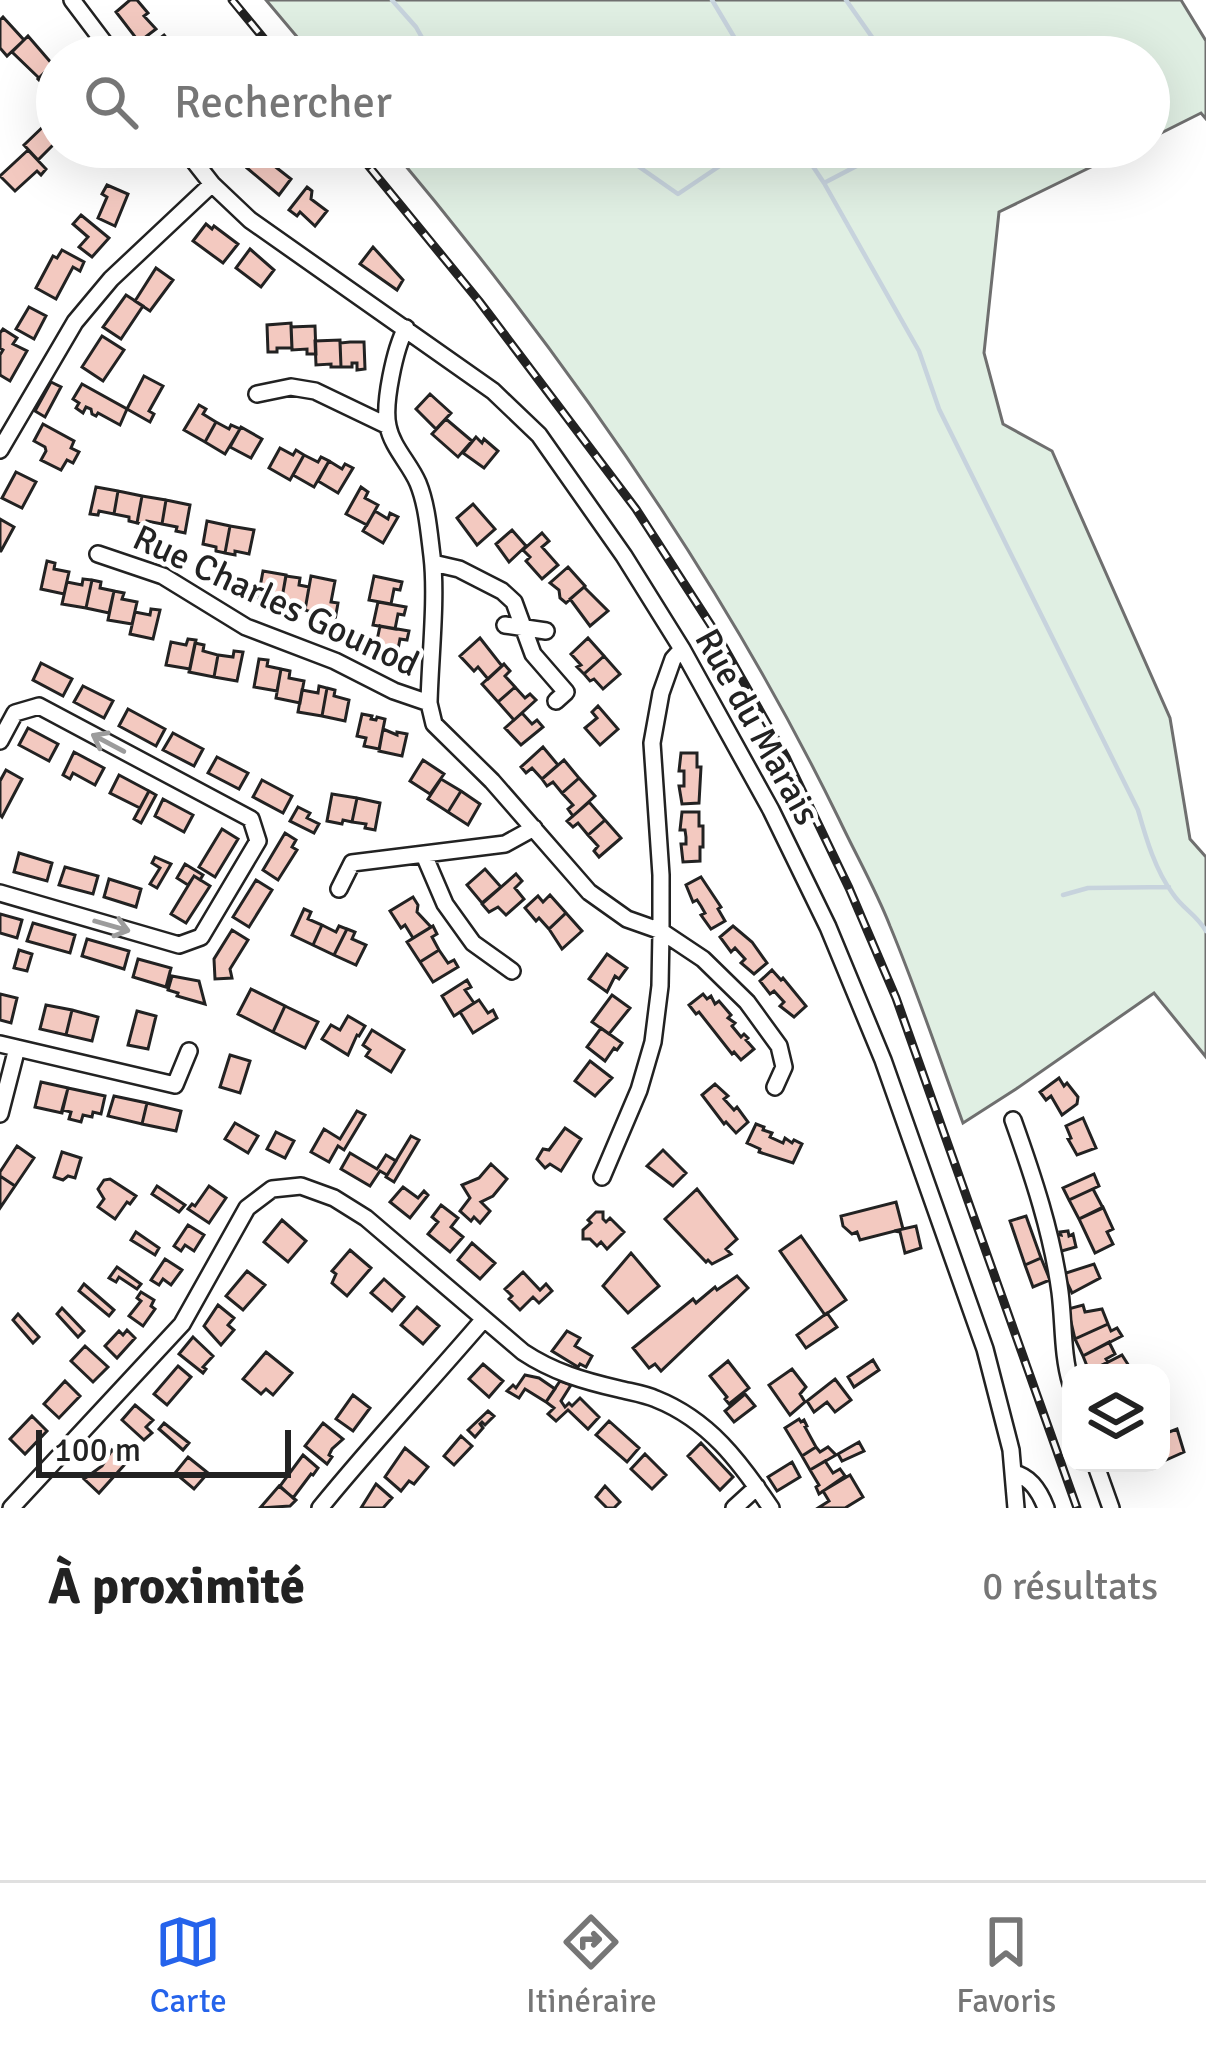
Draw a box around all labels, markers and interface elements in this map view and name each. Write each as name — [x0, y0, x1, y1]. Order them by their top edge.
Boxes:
search box — [36, 36, 1170, 168]
icon: search — [78, 69, 144, 135]
text: Rechercher — [174, 75, 392, 130]
street label: Rue Charles Gounod — [126, 515, 426, 687]
street label: Rue du Marais — [685, 621, 829, 833]
one-way arrow — [91, 731, 126, 754]
one-way arrow — [93, 916, 131, 938]
map controls — [1062, 1364, 1170, 1472]
button: layers — [1062, 1364, 1170, 1472]
scale bar — [36, 1424, 291, 1477]
text: 100 m — [54, 1430, 141, 1471]
text: À proximité — [48, 1555, 305, 1618]
text: 0 résultats — [982, 1562, 1158, 1610]
tab: Carte — [150, 1909, 227, 2022]
tab: Itinéraire — [526, 1909, 657, 2022]
tab: Favoris — [956, 1909, 1056, 2022]

